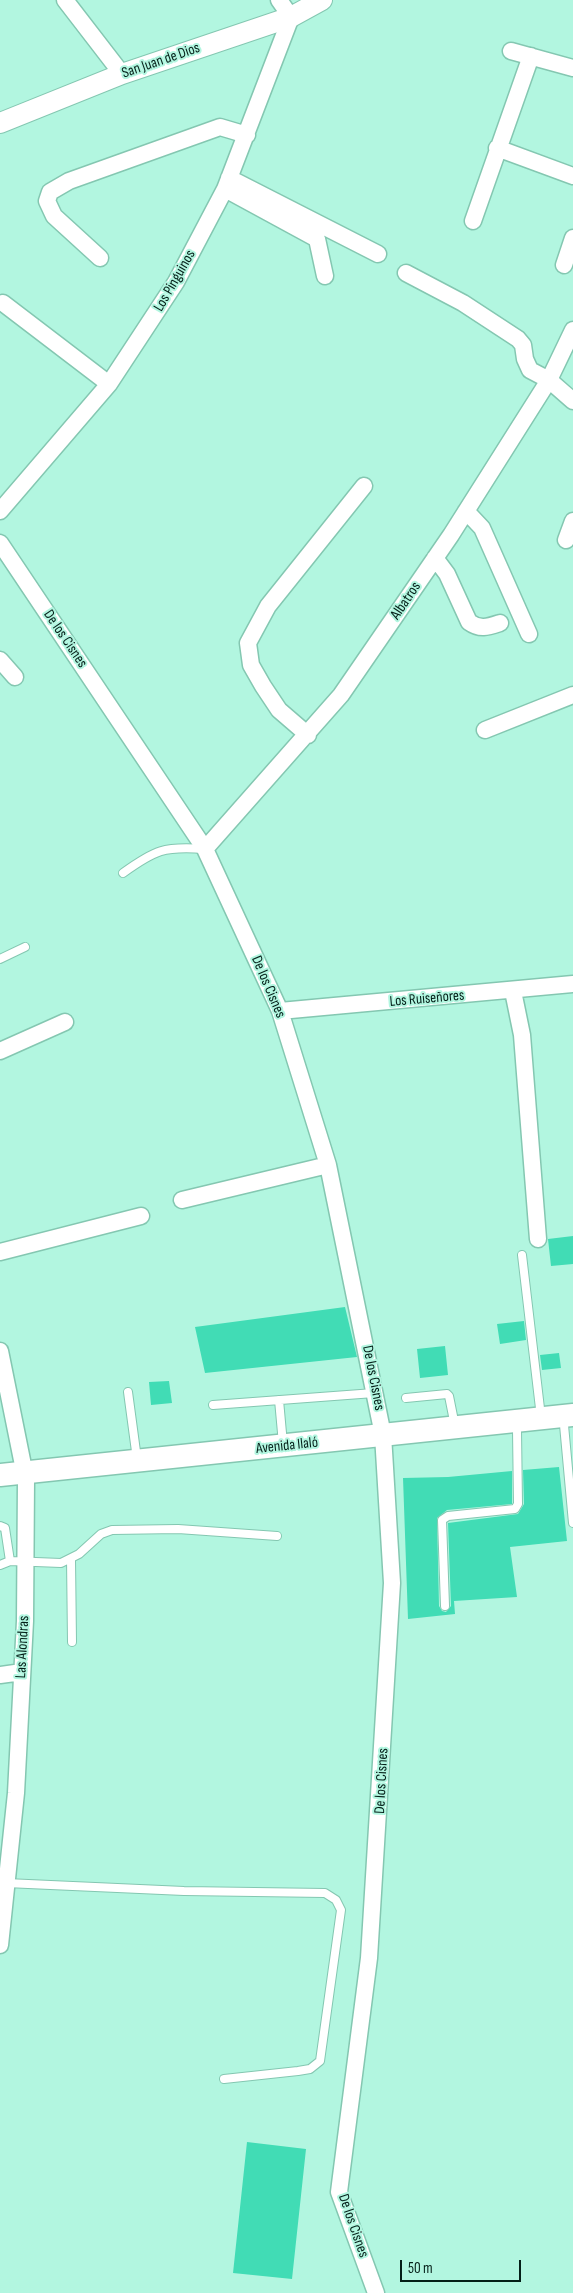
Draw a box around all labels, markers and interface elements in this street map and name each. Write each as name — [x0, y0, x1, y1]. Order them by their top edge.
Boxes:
street label: San Juan de Dios — [120, 39, 202, 83]
street label: Los Pinguinos — [150, 247, 200, 315]
street label: Albatros — [387, 579, 425, 623]
street label: De los Cisnes — [39, 607, 91, 671]
street label: De los Cisnes — [247, 953, 289, 1021]
street label: Los Ruiseñores — [389, 987, 465, 1011]
street label: De los Cisnes — [358, 1344, 388, 1412]
street label: Avenida Ilaló — [255, 1434, 319, 1458]
street label: Las Alondras — [12, 1615, 34, 1679]
street label: De los Cisnes — [371, 1748, 393, 1814]
street label: De los Cisnes — [334, 2192, 372, 2260]
scale bar — [403, 2250, 524, 2282]
text: 50 m — [408, 2259, 433, 2278]

